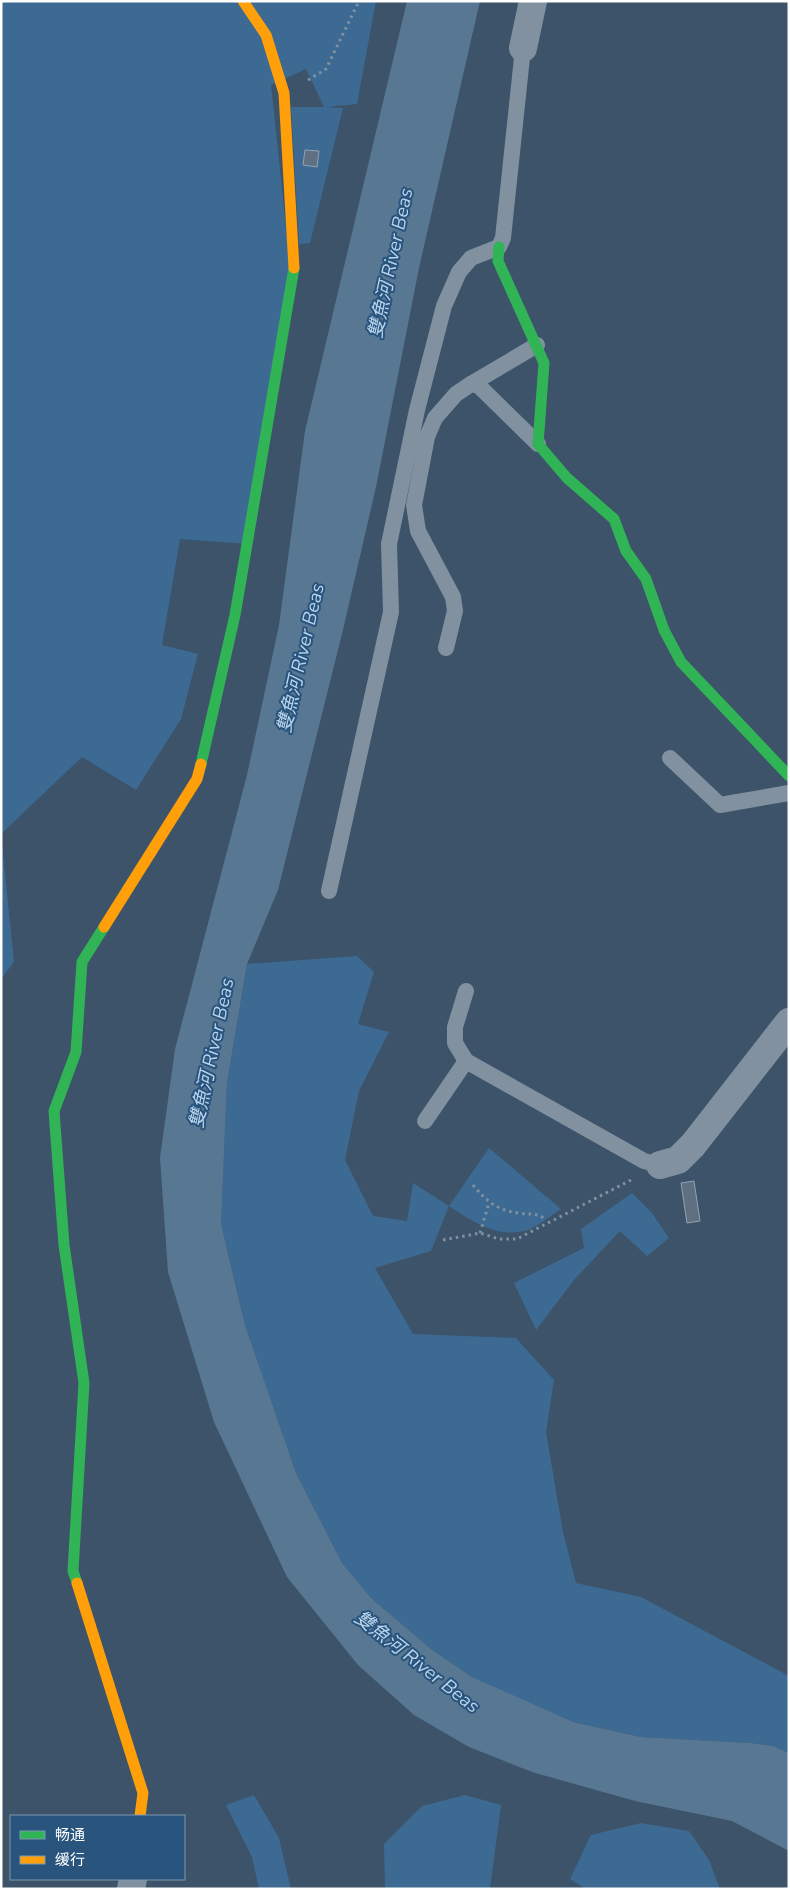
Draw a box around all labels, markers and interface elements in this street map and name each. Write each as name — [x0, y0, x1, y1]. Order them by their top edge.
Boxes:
water label: 雙魚河 River Beas — [362, 186, 420, 340]
water label: 雙魚河 River Beas — [271, 581, 331, 735]
water label: 雙魚河 River Beas — [183, 976, 241, 1130]
water label: 雙魚河 River Beas — [349, 1605, 485, 1719]
legend — [10, 1815, 185, 1880]
text: 畅通 — [55, 1825, 85, 1845]
text: 缓行 — [55, 1850, 85, 1870]

